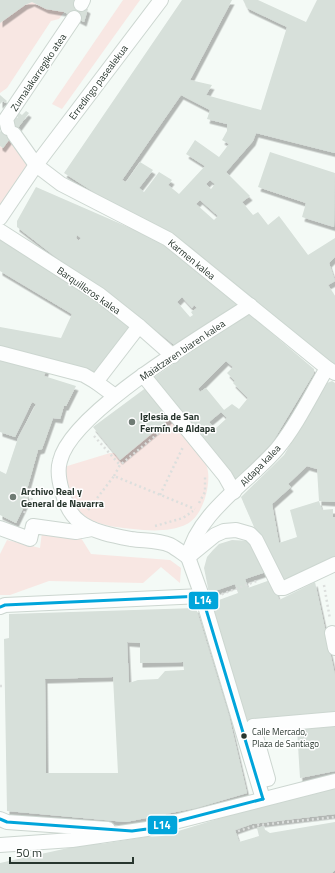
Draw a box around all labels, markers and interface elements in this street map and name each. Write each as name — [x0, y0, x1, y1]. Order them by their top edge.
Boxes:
street label: Zumalakarregiko atea — [7, 30, 70, 114]
street label: Erredingo pasealekua — [65, 42, 132, 123]
street label: Karmen kalea — [165, 236, 219, 283]
street label: Barquilleros kalea — [54, 263, 124, 318]
street label: Maiatzaren biaren kalea — [137, 316, 228, 385]
place label: Iglesia de San Fermín de Aldapa — [140, 409, 215, 436]
marker: Iglesia de San Fermín de Aldapa — [127, 417, 137, 427]
street label: Aldapa kalea — [236, 441, 284, 490]
place label: Archivo Real y General de Navarra — [21, 484, 104, 511]
marker: Archivo Real y General de Navarra — [8, 492, 18, 502]
line badge: L14 — [188, 591, 219, 610]
text: L14 — [194, 592, 212, 608]
place label: Calle Mercado, Plaza de Santiago — [252, 725, 319, 750]
marker: Calle Mercado, Plaza de Santiago — [239, 731, 249, 741]
line badge: L14 — [147, 815, 178, 835]
text: L14 — [153, 817, 171, 833]
scale bar — [10, 839, 133, 865]
text: 50 m — [16, 843, 42, 862]

